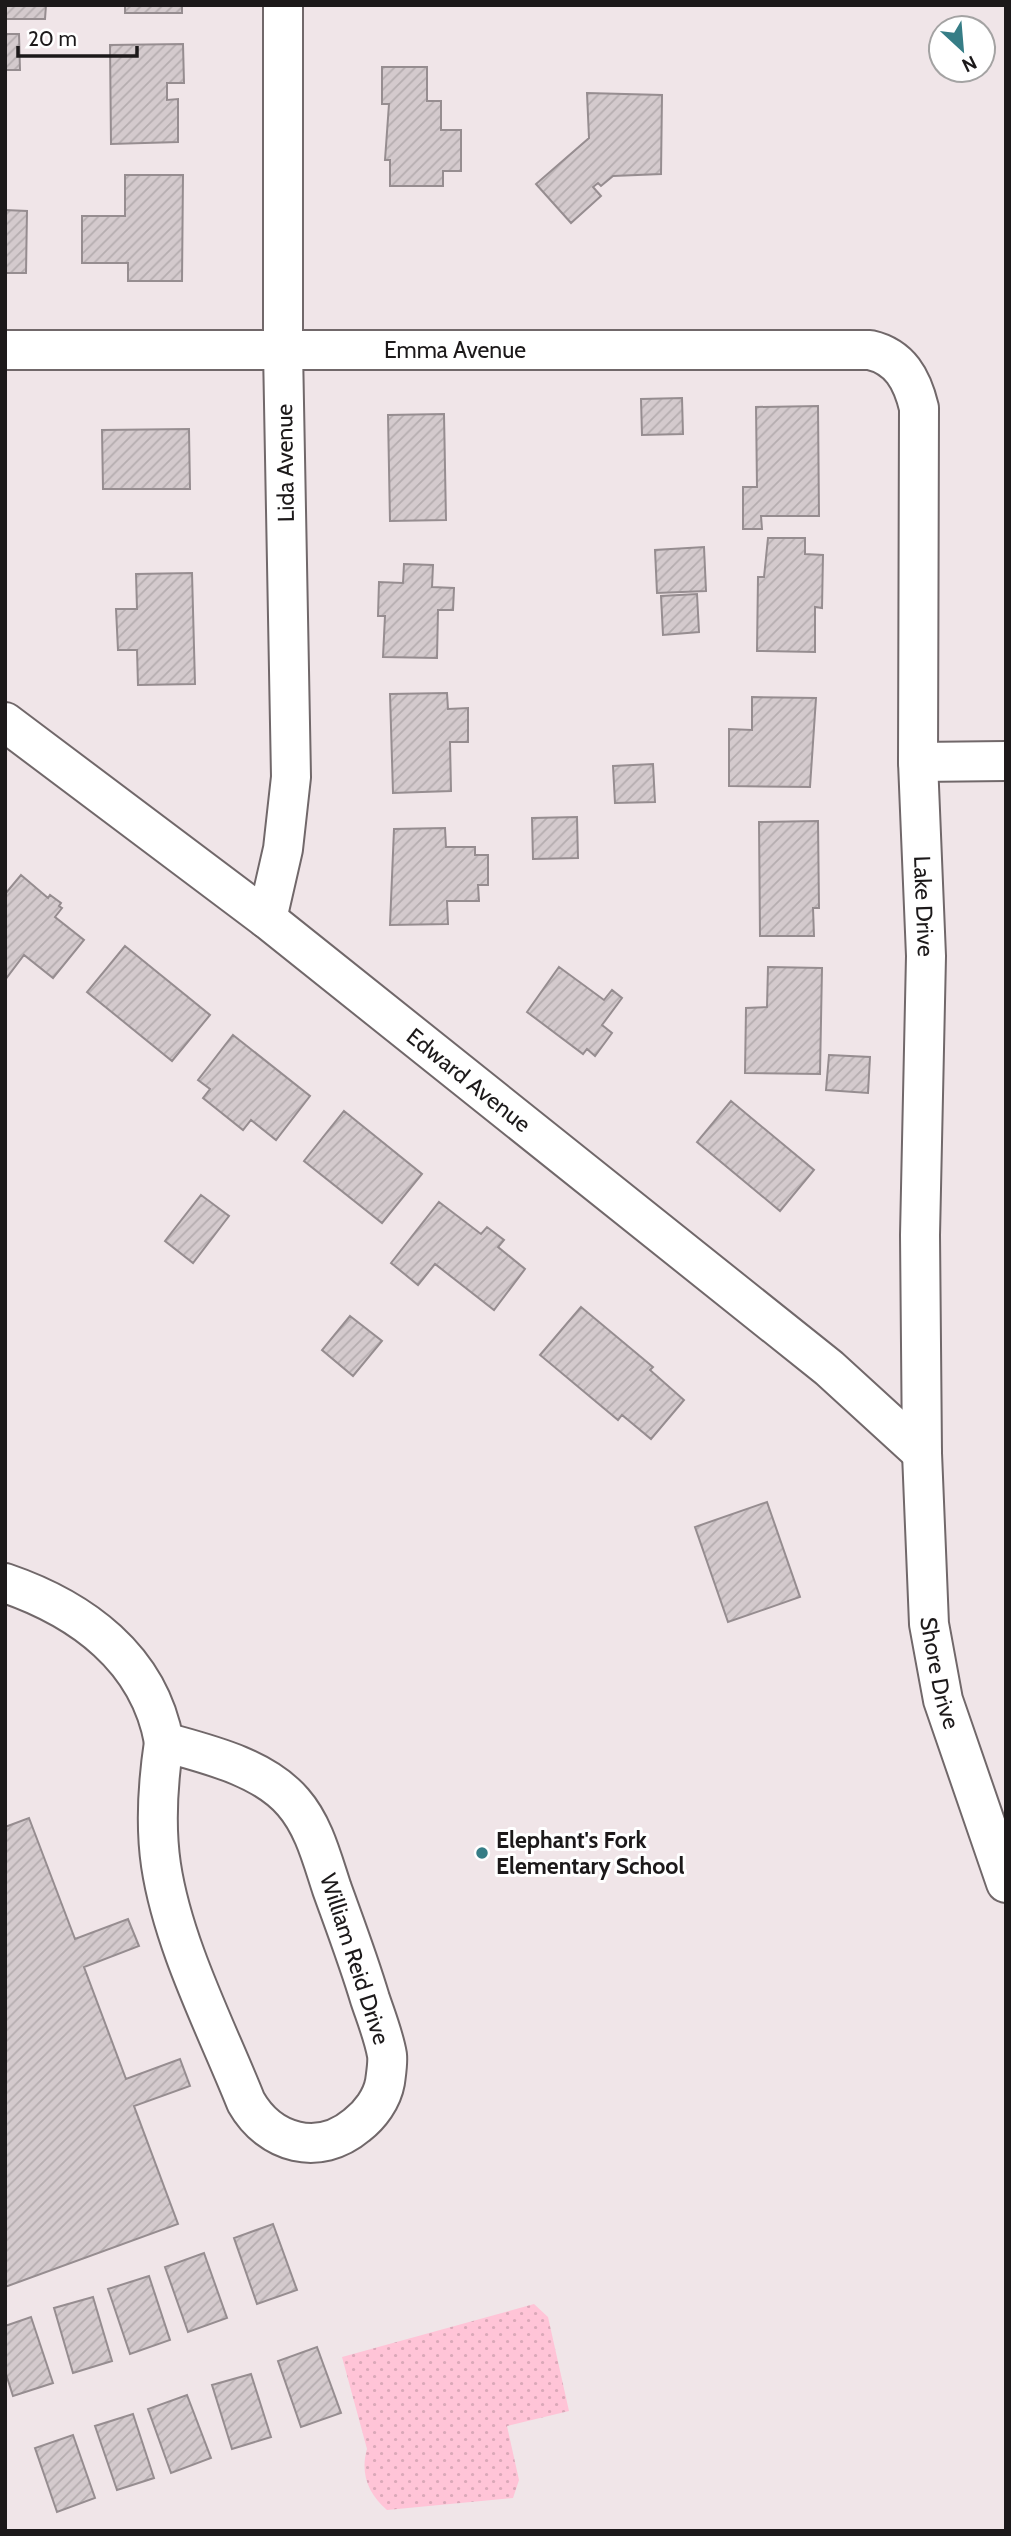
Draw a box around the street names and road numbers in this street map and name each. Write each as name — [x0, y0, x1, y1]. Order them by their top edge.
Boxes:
street label: Emma Avenue — [384, 336, 526, 364]
street label: Lida Avenue — [270, 403, 300, 522]
street label: Lake Drive — [908, 855, 940, 957]
street label: Edward Avenue — [401, 1022, 536, 1138]
street label: Shore Drive — [915, 1616, 966, 1733]
street label: William Reid Drive — [314, 1870, 396, 2048]

